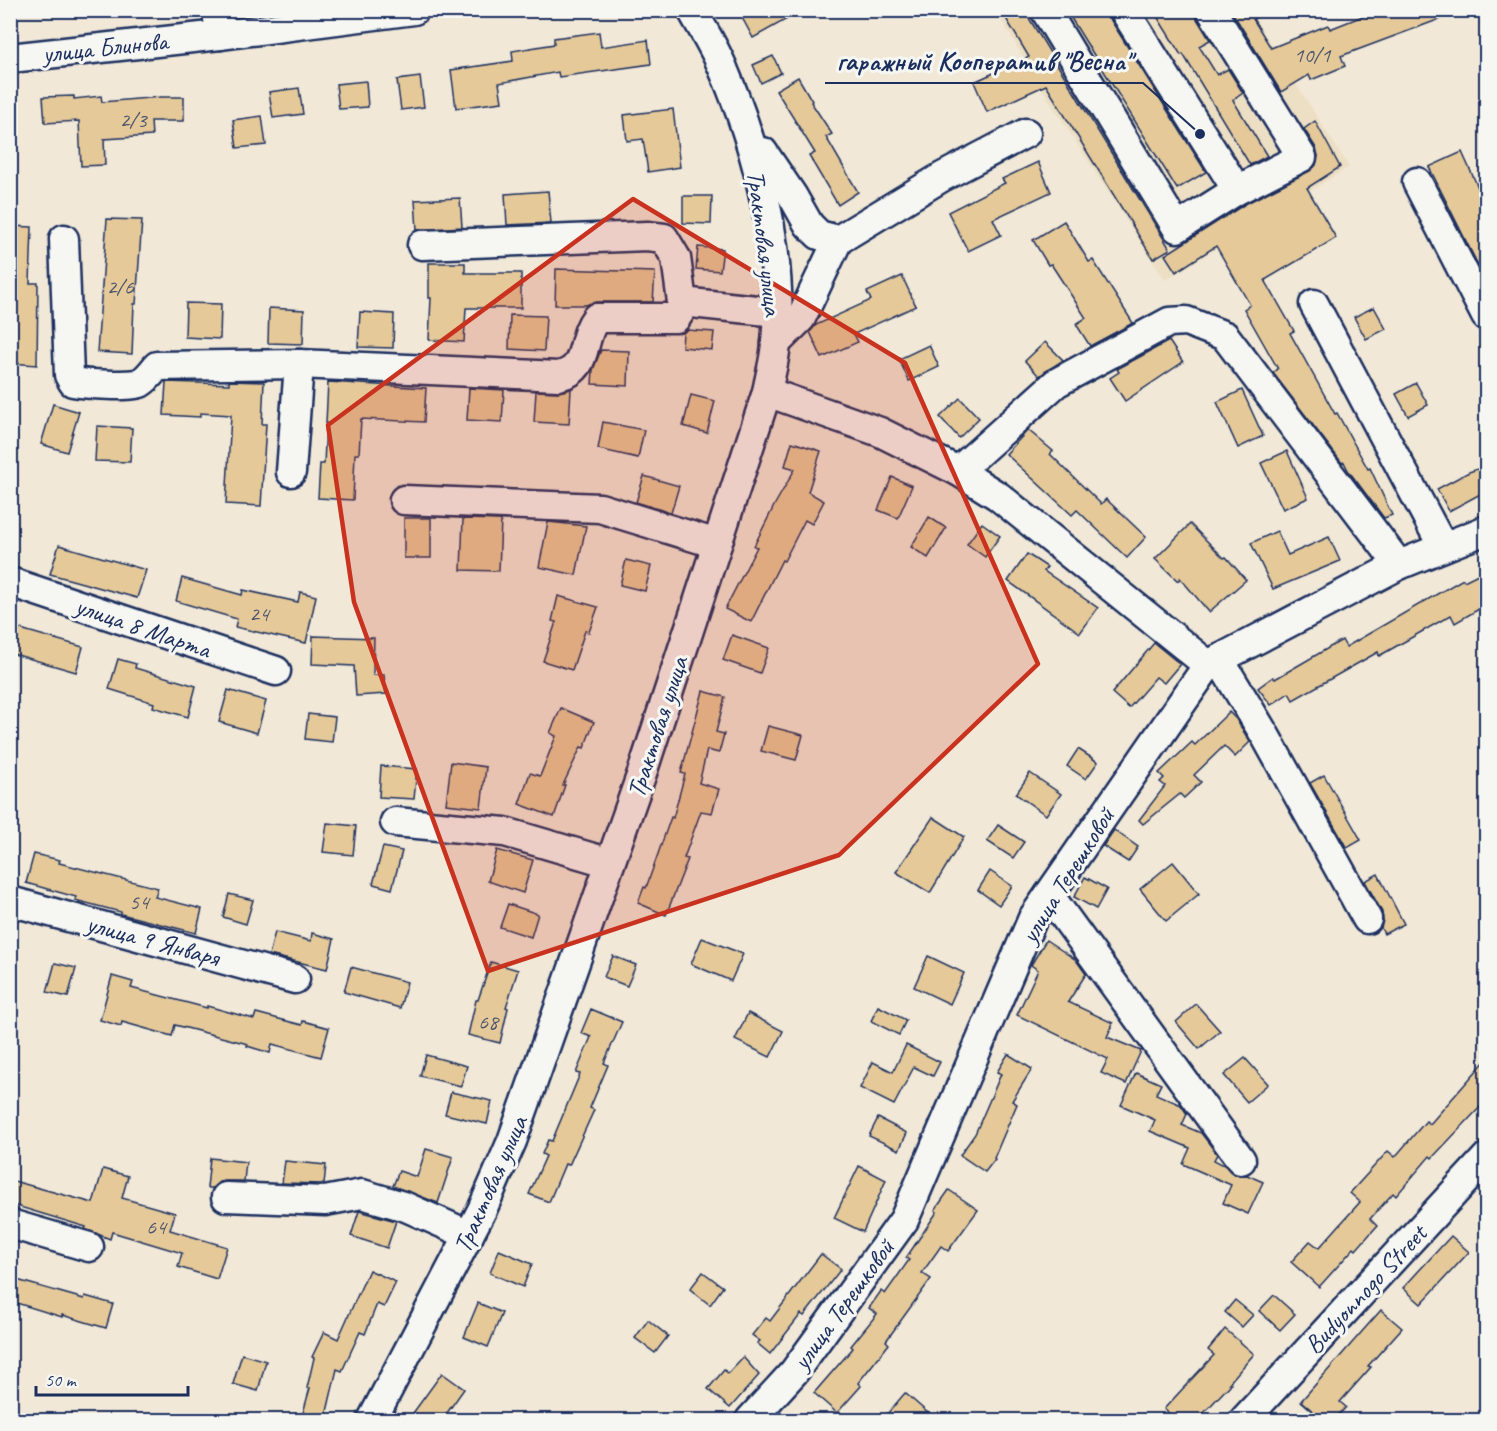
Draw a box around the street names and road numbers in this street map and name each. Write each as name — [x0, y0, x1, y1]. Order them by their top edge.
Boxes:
street label: улица Блинова — [39, 24, 172, 71]
street label: Трактовая улица — [739, 169, 790, 319]
street label: улица 8 Марта — [69, 588, 216, 666]
street label: Трактовая улица — [619, 651, 696, 802]
street label: улица Терешковой — [1012, 800, 1123, 951]
street label: улица 9 Января — [81, 906, 225, 975]
street label: Трактовая улица — [446, 1109, 536, 1258]
street label: Budyonnogo Street — [1297, 1216, 1435, 1361]
street label: улица Терешковой — [784, 1231, 903, 1378]

